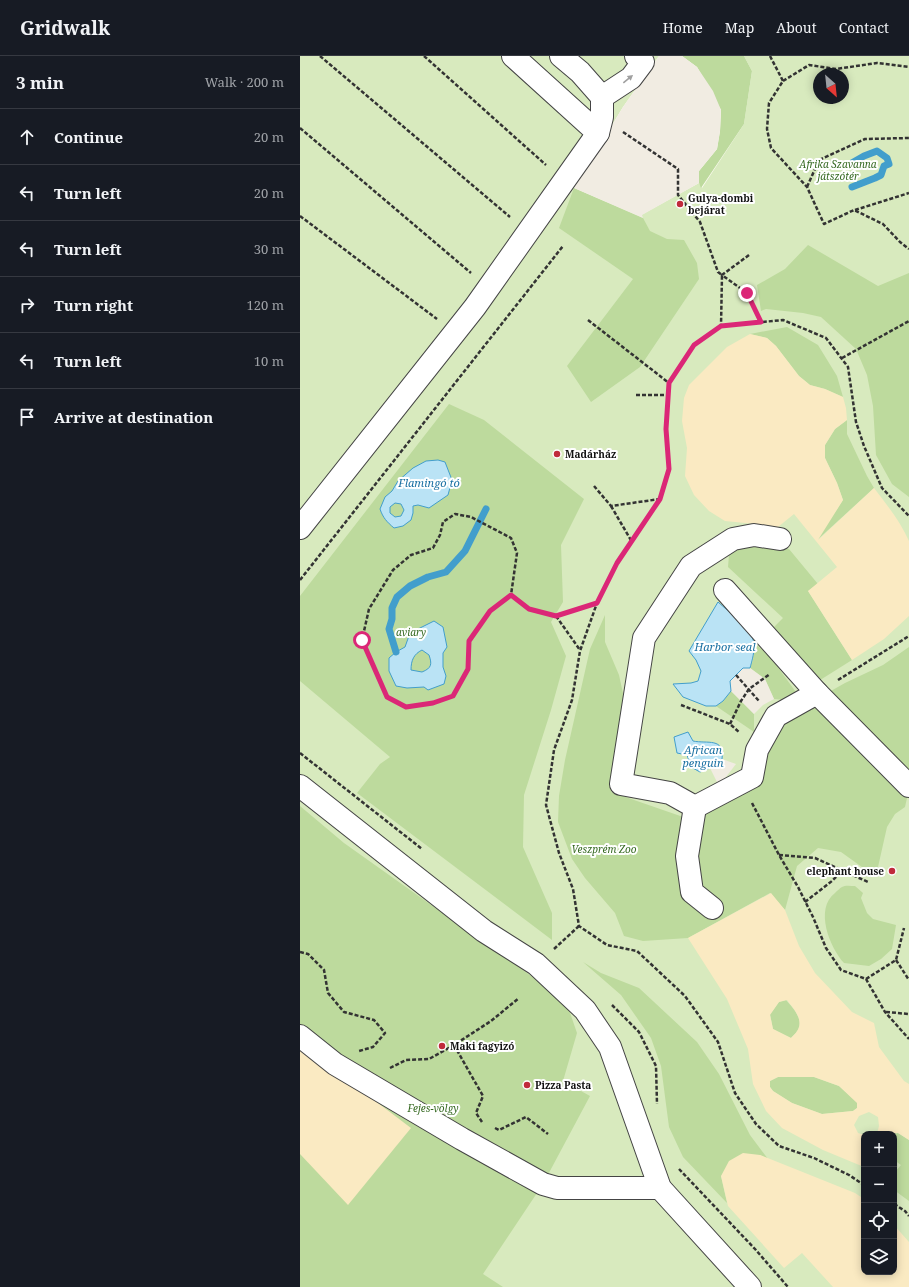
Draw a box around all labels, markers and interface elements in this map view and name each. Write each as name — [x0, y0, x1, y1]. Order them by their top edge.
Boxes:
text: Gridwalk — [20, 15, 110, 41]
text: Home — [663, 18, 703, 37]
text: Map — [725, 18, 754, 37]
text: About — [776, 18, 817, 37]
text: Contact — [839, 18, 889, 37]
north arrow — [813, 68, 849, 104]
text: 3 min — [16, 71, 64, 94]
text: Walk · 200 m — [205, 73, 284, 91]
one-way arrow — [623, 75, 633, 83]
icon: ahead — [16, 126, 38, 148]
text: Continue — [54, 127, 123, 147]
text: 20 m — [254, 128, 284, 146]
park label: Afrika Szavanna játszótér — [798, 157, 877, 183]
icon: left — [16, 182, 38, 204]
text: Turn left — [54, 183, 122, 203]
text: 20 m — [254, 184, 284, 202]
place label: Gulya-dombi bejárat — [688, 191, 754, 217]
marker: Gulya-dombi bejárat — [675, 199, 685, 209]
icon: left — [16, 238, 38, 260]
text: Turn left — [54, 239, 122, 259]
text: 30 m — [254, 240, 284, 258]
route end — [738, 284, 756, 302]
icon: right — [16, 294, 38, 316]
text: Turn right — [54, 295, 133, 315]
text: 120 m — [247, 296, 284, 314]
icon: left — [16, 350, 38, 372]
text: Turn left — [54, 351, 122, 371]
text: 10 m — [254, 352, 284, 370]
icon: arrive — [16, 406, 38, 428]
text: Arrive at destination — [54, 407, 213, 427]
place label: Madárház — [565, 447, 616, 461]
marker: Madárház — [552, 449, 562, 459]
water label: Flamingó tó — [397, 475, 460, 490]
park label: aviary — [396, 625, 426, 639]
route start — [353, 631, 371, 649]
water label: Harbor seal — [694, 639, 756, 654]
water label: African penguin — [682, 742, 724, 770]
park label: Veszprém Zoo — [571, 842, 637, 856]
place label: elephant house — [807, 864, 884, 878]
marker: elephant house — [887, 866, 897, 876]
place label: Maki fagyizó — [450, 1039, 514, 1053]
marker: Maki fagyizó — [437, 1041, 447, 1051]
place label: Pizza Pasta — [535, 1078, 591, 1092]
marker: Pizza Pasta — [522, 1080, 532, 1090]
park label: Fejes-völgy — [406, 1101, 459, 1115]
map controls — [861, 1131, 897, 1275]
button: + — [861, 1131, 897, 1167]
button: − — [861, 1167, 897, 1203]
button: locate — [861, 1203, 897, 1239]
button: layers — [861, 1239, 897, 1275]

